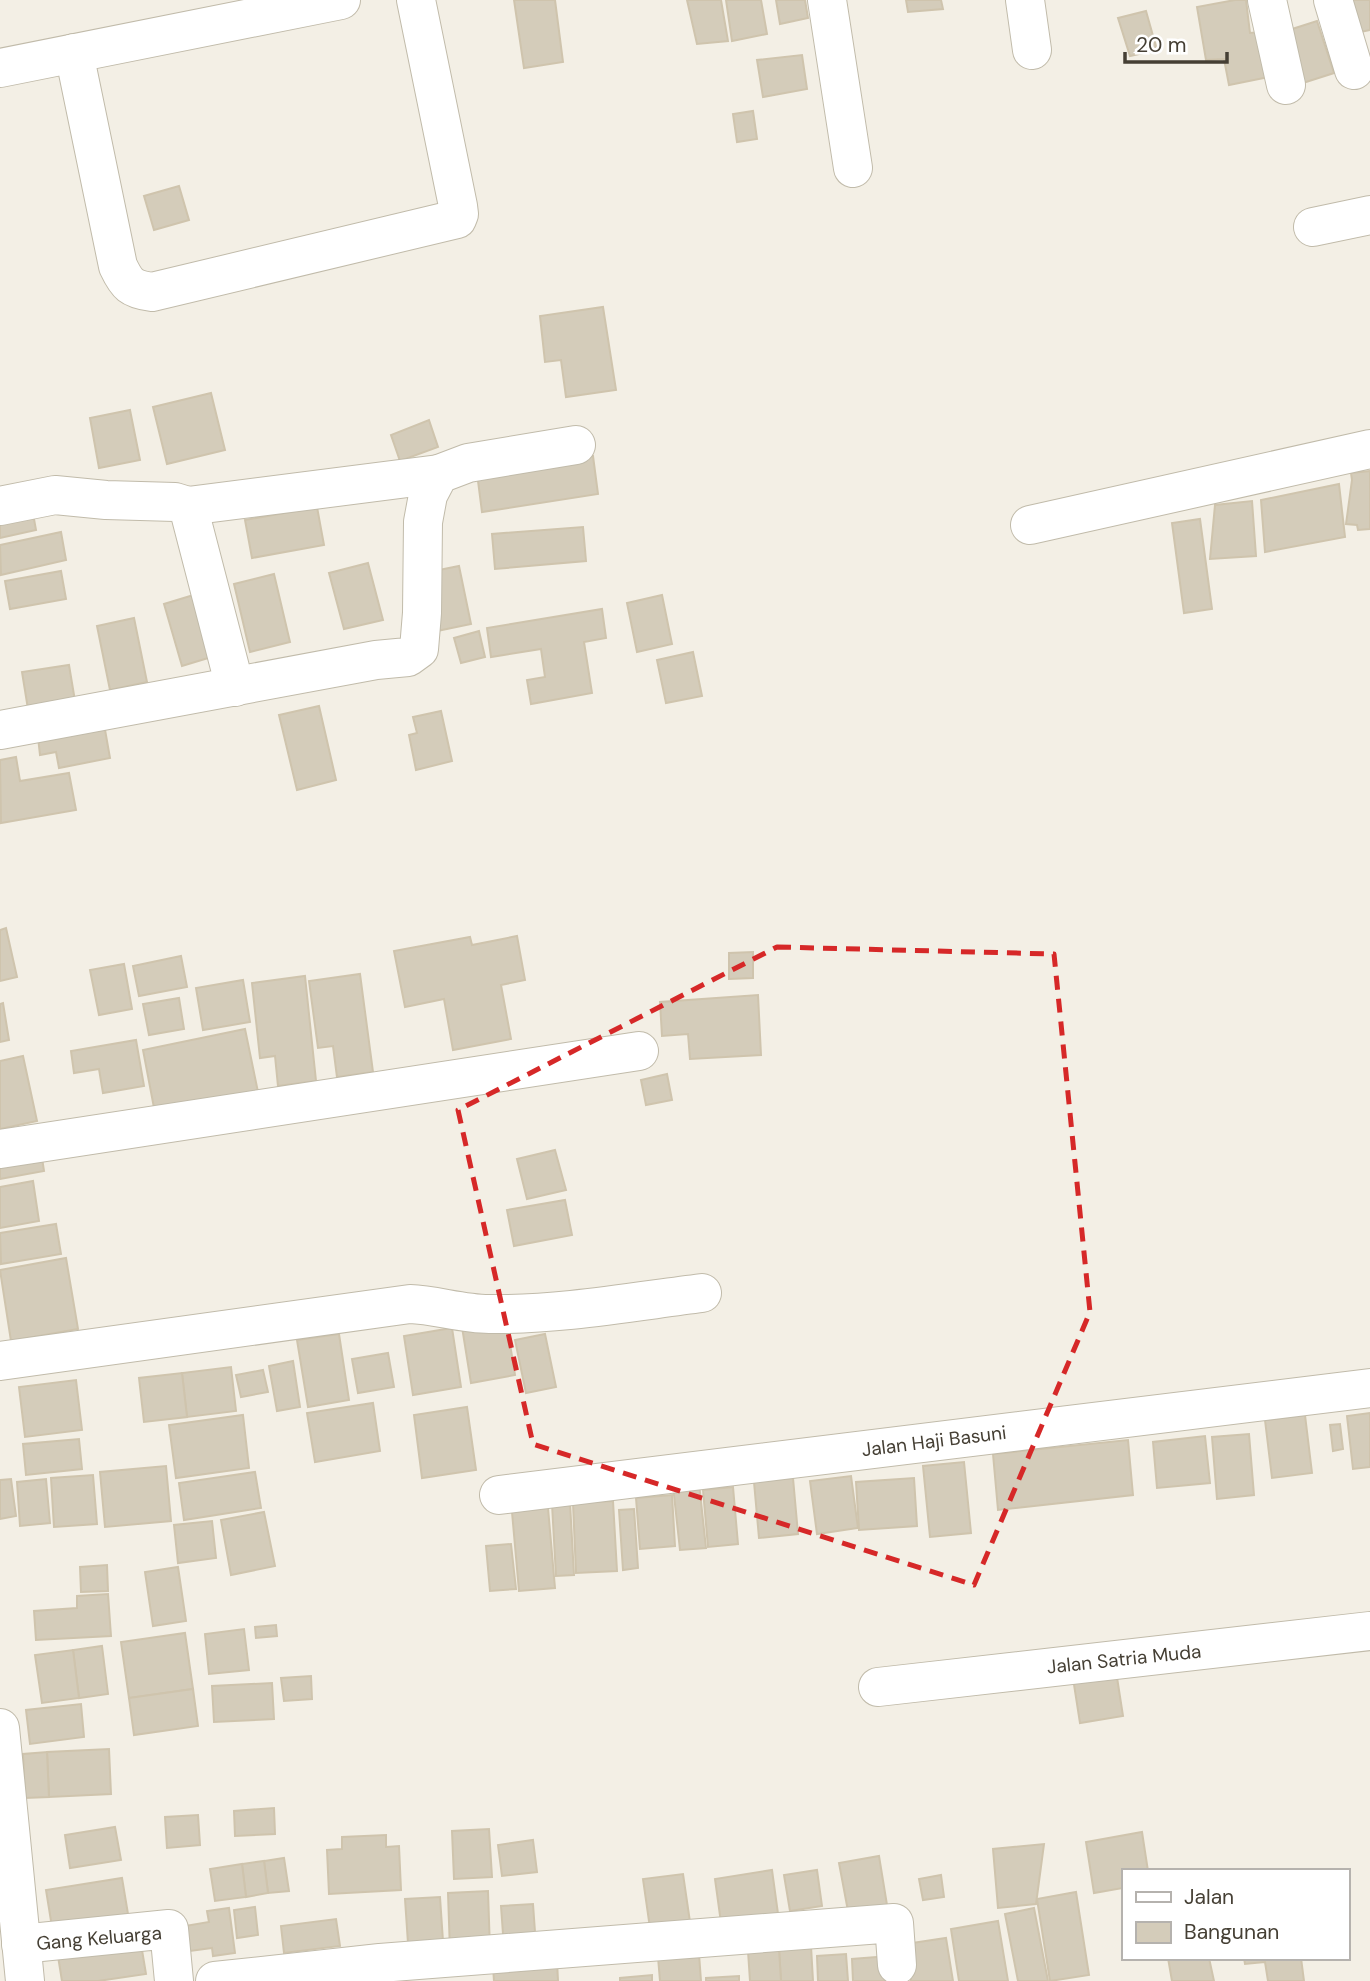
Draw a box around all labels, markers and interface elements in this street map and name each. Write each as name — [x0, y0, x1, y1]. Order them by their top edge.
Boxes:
scale bar — [1125, 21, 1226, 65]
text: 20 m — [1136, 31, 1187, 59]
street label: Jalan Haji Basuni — [860, 1420, 1008, 1462]
street label: Jalan Satria Muda — [1046, 1638, 1202, 1680]
legend — [1122, 1869, 1349, 1960]
text: Jalan — [1184, 1883, 1234, 1911]
text: Bangunan — [1184, 1918, 1279, 1946]
street label: Gang Keluarga — [35, 1920, 163, 1956]

